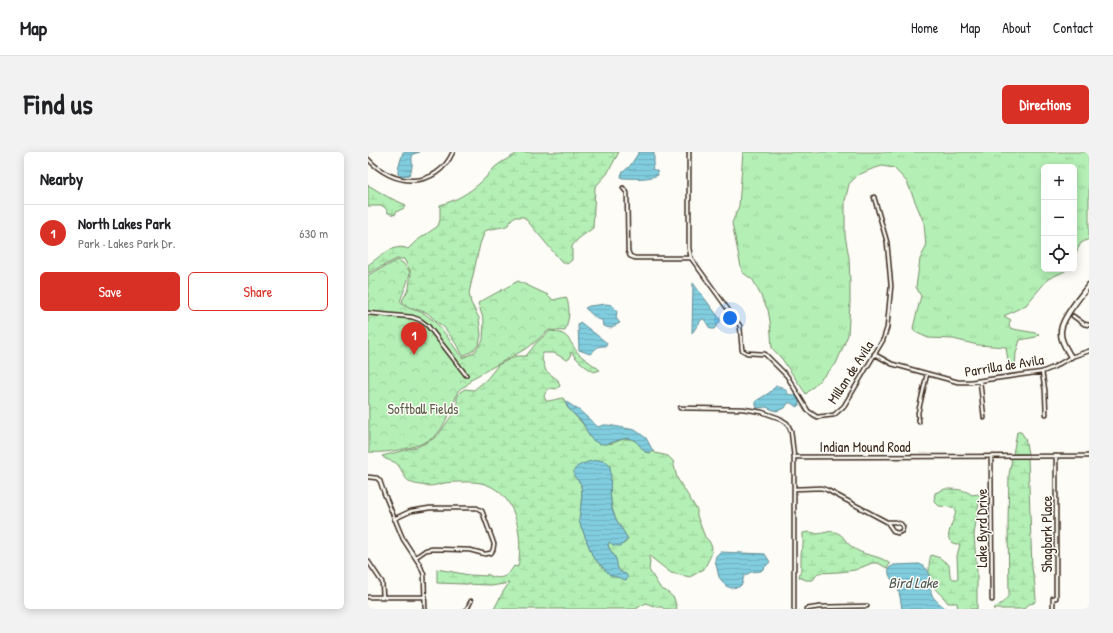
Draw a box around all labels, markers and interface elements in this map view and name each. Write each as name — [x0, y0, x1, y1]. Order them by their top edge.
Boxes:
text: Map — [20, 15, 47, 41]
text: Home — [911, 18, 938, 37]
text: Map — [960, 18, 980, 37]
text: About — [1002, 18, 1031, 37]
text: Contact — [1053, 18, 1093, 37]
text: Find us — [24, 85, 93, 123]
button: Directions — [1002, 85, 1089, 124]
map controls — [1041, 164, 1077, 272]
button: + — [1041, 164, 1077, 200]
text: Nearby — [40, 167, 83, 190]
button: − — [1041, 200, 1077, 236]
text: North Lakes Park — [78, 213, 171, 234]
text: 1 — [51, 224, 55, 242]
text: 630 m — [299, 224, 328, 242]
text: Park · Lakes Park Dr. — [78, 234, 176, 252]
button: locate — [1041, 236, 1077, 272]
button: Save — [40, 272, 180, 311]
button: Share — [188, 272, 328, 311]
your location — [720, 308, 740, 328]
pin: 1 — [401, 322, 427, 355]
street label: Millan de Avila — [823, 336, 878, 407]
street label: Parrilla de Avila — [963, 349, 1045, 381]
park label: Softball Fields — [388, 399, 458, 418]
street label: Indian Mound Road — [820, 437, 911, 456]
street label: Lake Byrd Drive — [972, 488, 992, 567]
street label: Shagbark Place — [1037, 495, 1057, 572]
water label: Bird Lake — [888, 572, 939, 593]

